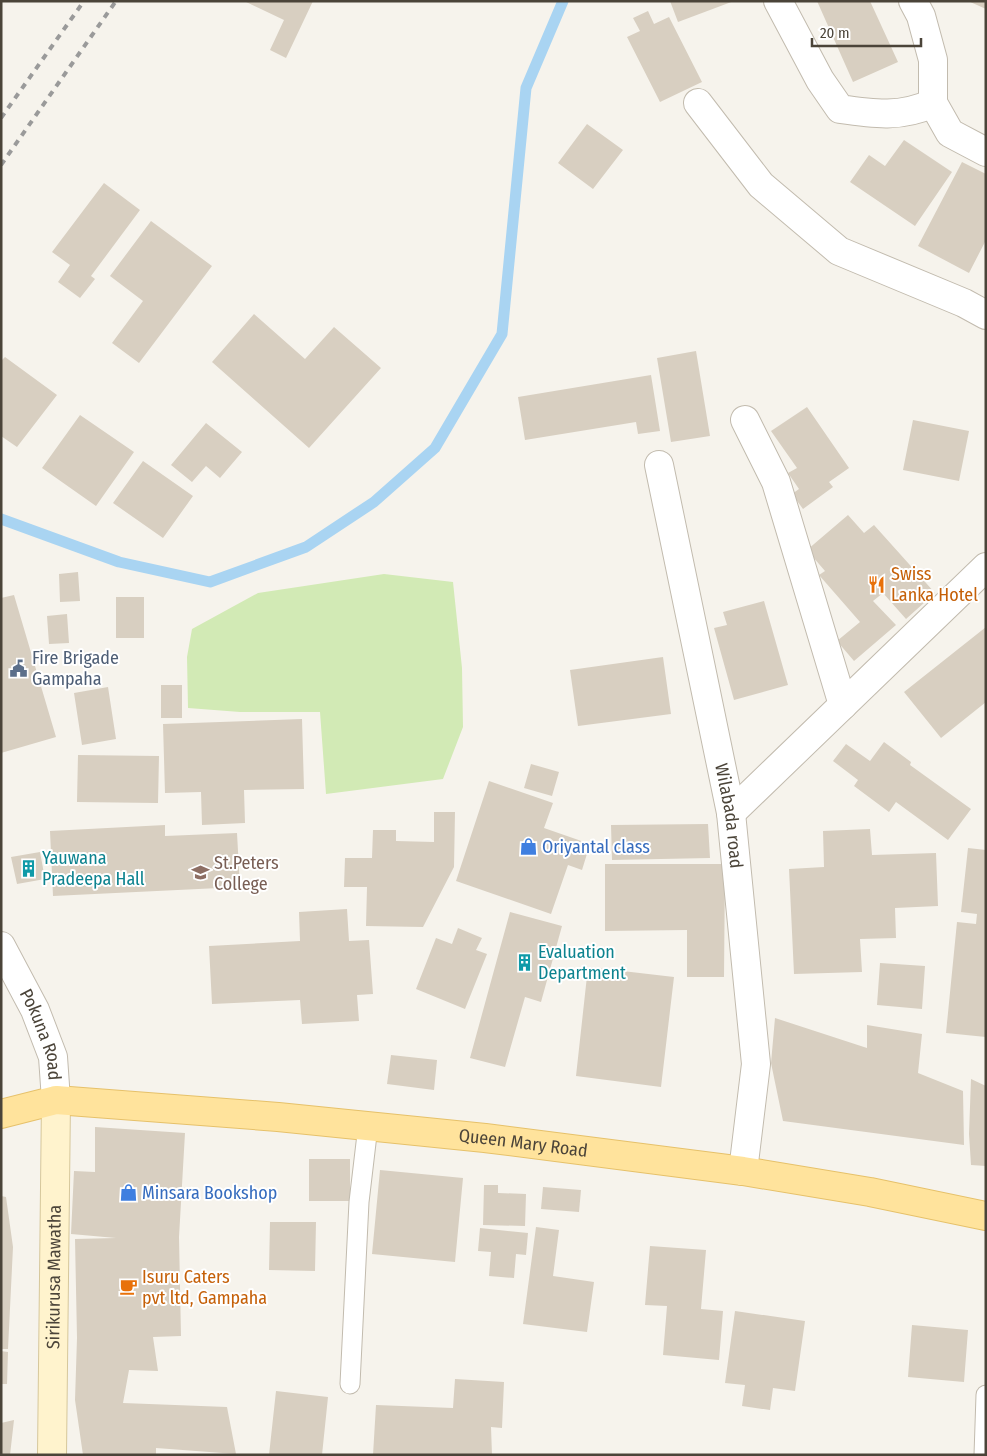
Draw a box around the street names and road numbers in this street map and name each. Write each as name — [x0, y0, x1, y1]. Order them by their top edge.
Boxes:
street label: Wilabada road — [710, 761, 747, 869]
street label: Pokuna Road — [15, 985, 66, 1081]
street label: Queen Mary Road — [458, 1124, 589, 1162]
street label: Sirikurusa Mawatha — [42, 1204, 66, 1349]

